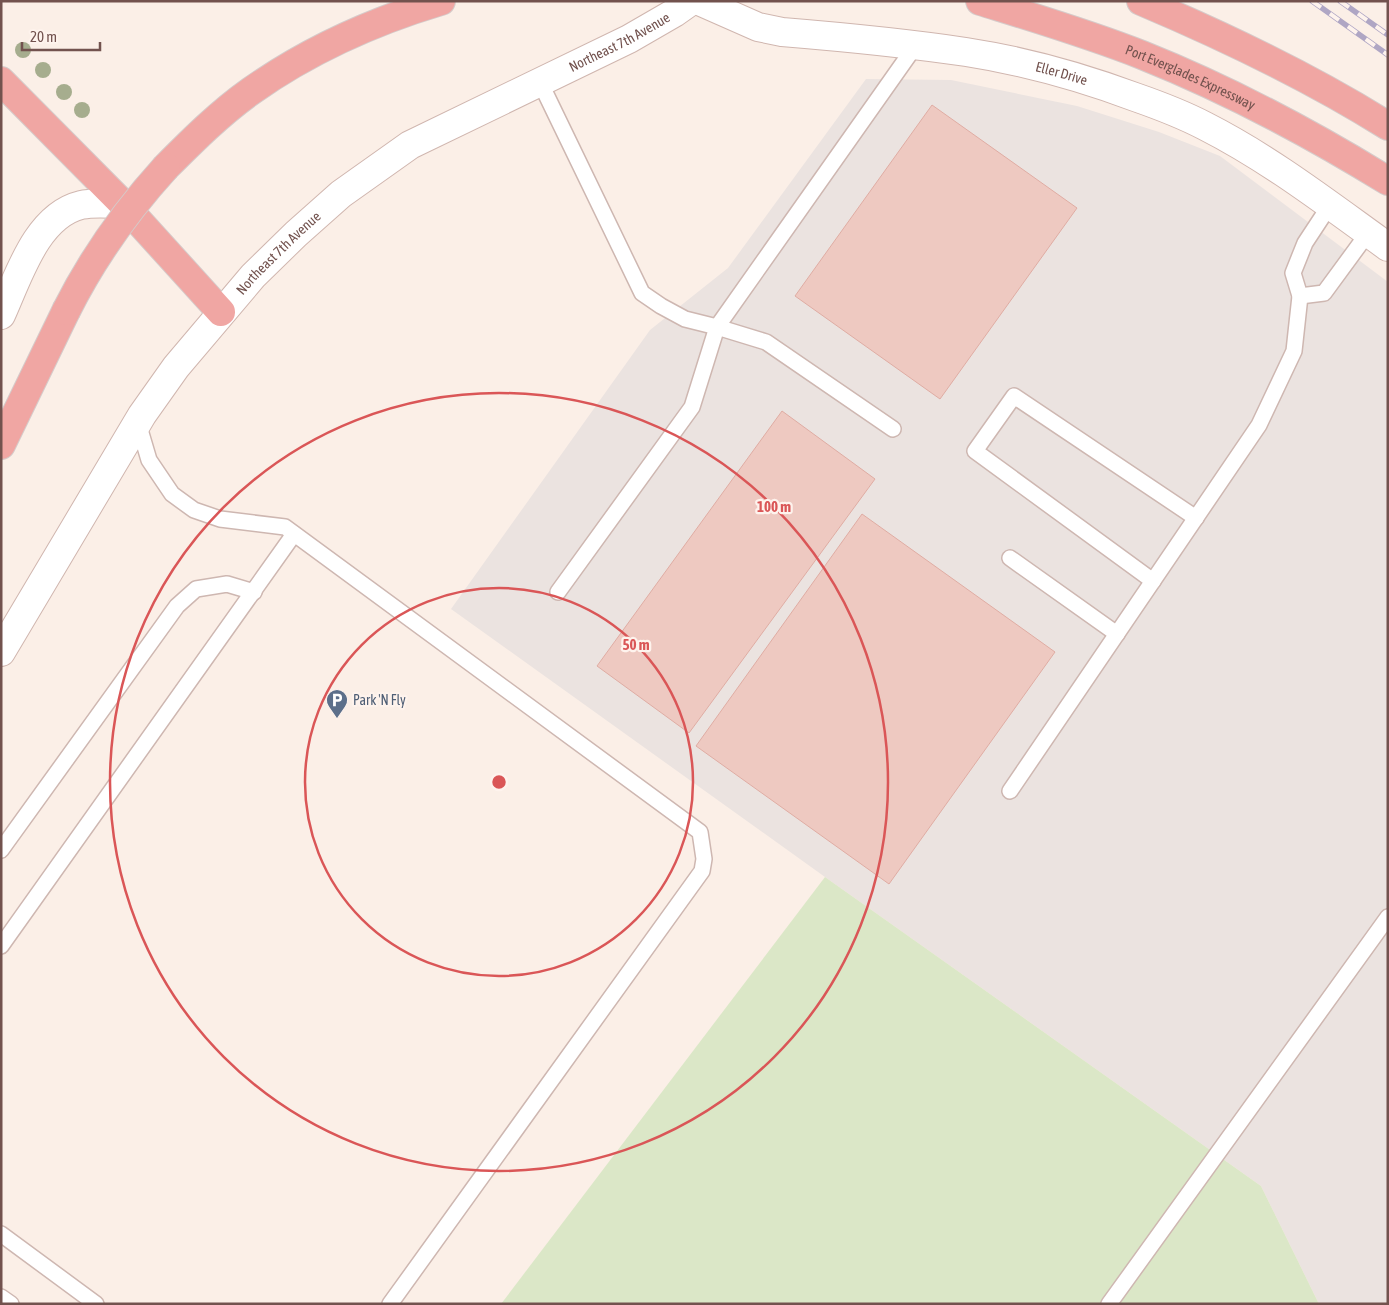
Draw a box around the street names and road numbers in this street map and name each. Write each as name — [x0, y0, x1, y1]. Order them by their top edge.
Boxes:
street label: Northeast 7th Avenue — [566, 9, 673, 75]
street label: Port Everglades Expressway — [1123, 41, 1258, 113]
street label: Eller Drive — [1034, 58, 1089, 88]
street label: Northeast 7th Avenue — [233, 208, 324, 298]

